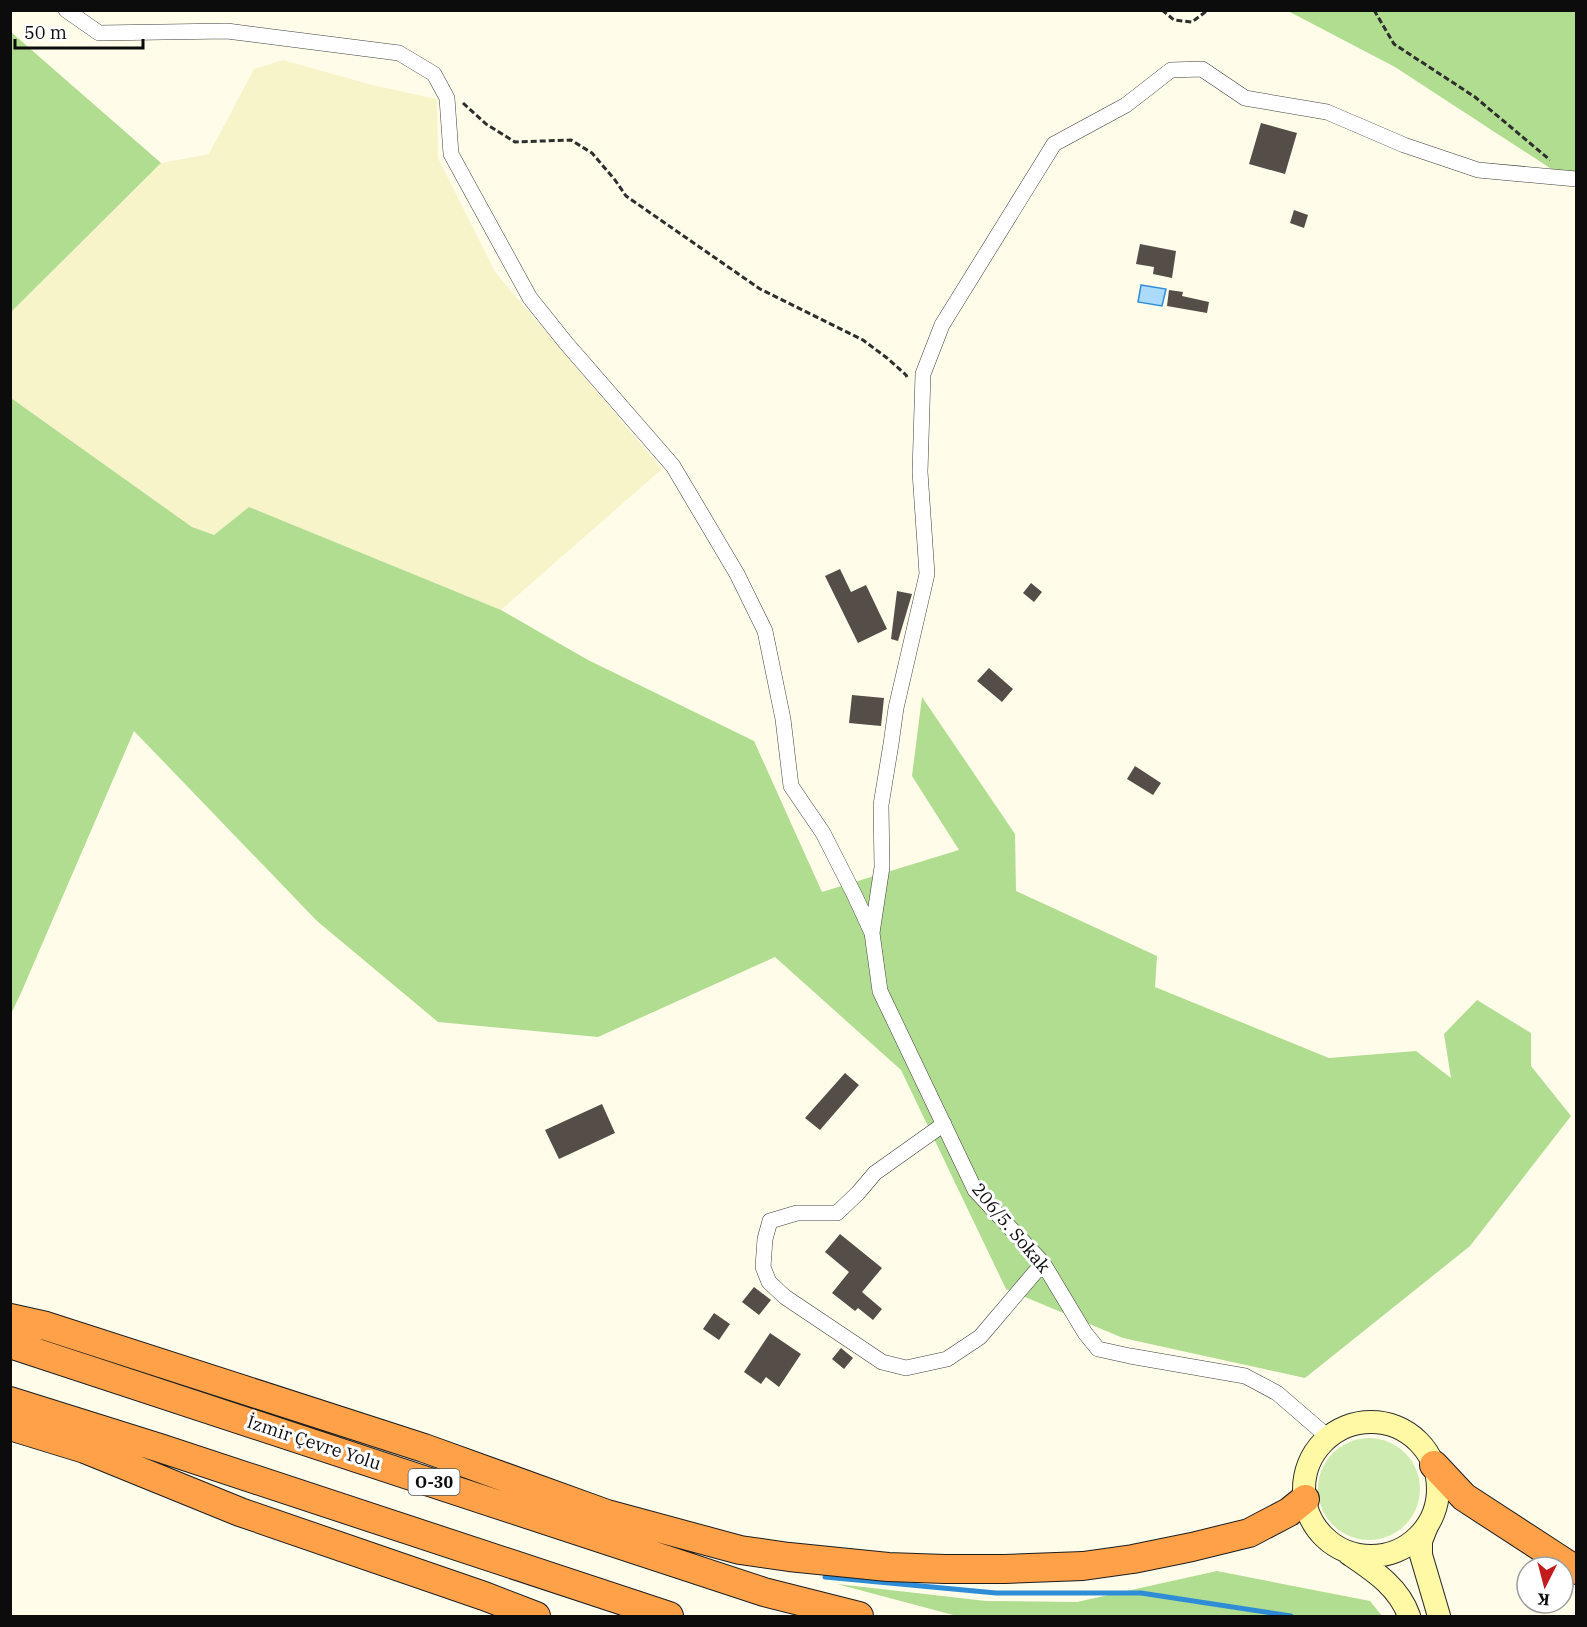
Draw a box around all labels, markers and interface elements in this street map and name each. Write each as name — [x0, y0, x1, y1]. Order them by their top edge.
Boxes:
scale bar — [15, 12, 142, 50]
text: 50 m — [24, 21, 67, 44]
street label: 206/5. Sokak — [967, 1178, 1056, 1278]
street label: İzmir Çevre Yolu — [244, 1410, 384, 1475]
road number: O-30 — [408, 1469, 460, 1495]
north arrow — [1515, 1555, 1575, 1615]
text: K — [1536, 1589, 1551, 1611]

